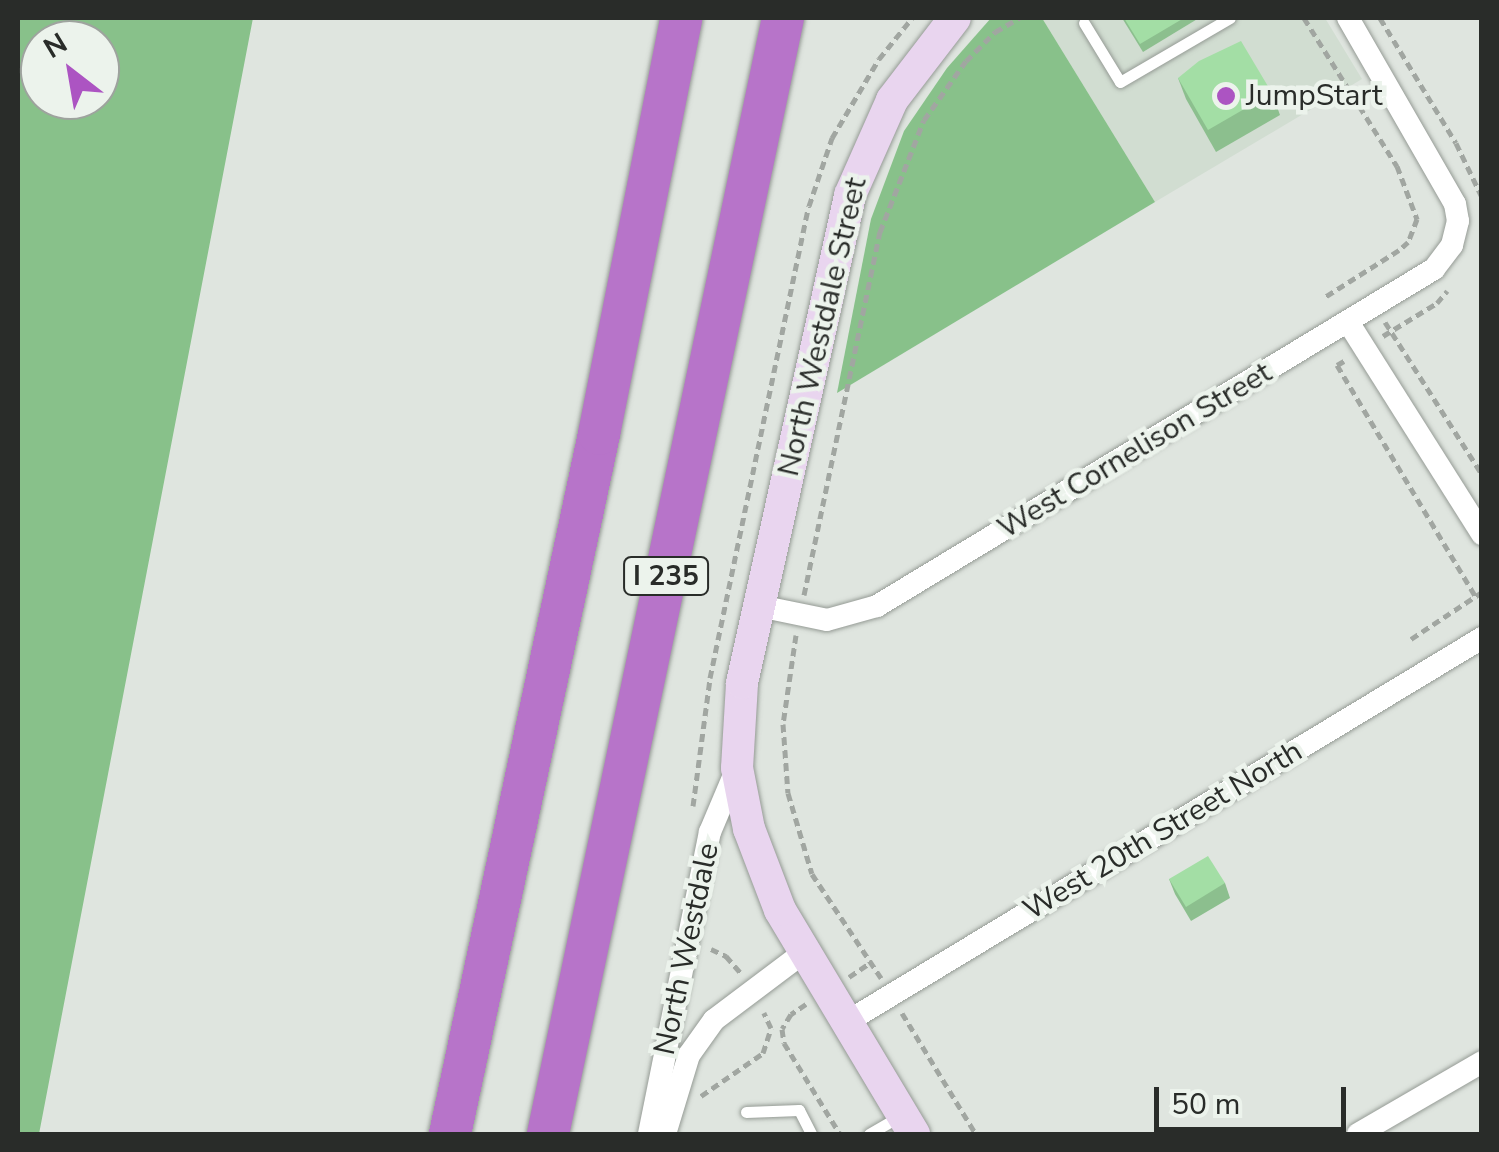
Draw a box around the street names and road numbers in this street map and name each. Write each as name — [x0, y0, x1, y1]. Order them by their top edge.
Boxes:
street label: North Westdale Street — [771, 174, 875, 480]
street label: West Cornelison Street — [992, 355, 1278, 547]
road number: I 235 — [621, 553, 711, 599]
street label: West 20th Street North — [1017, 734, 1309, 928]
street label: North Westdale — [647, 840, 727, 1058]

